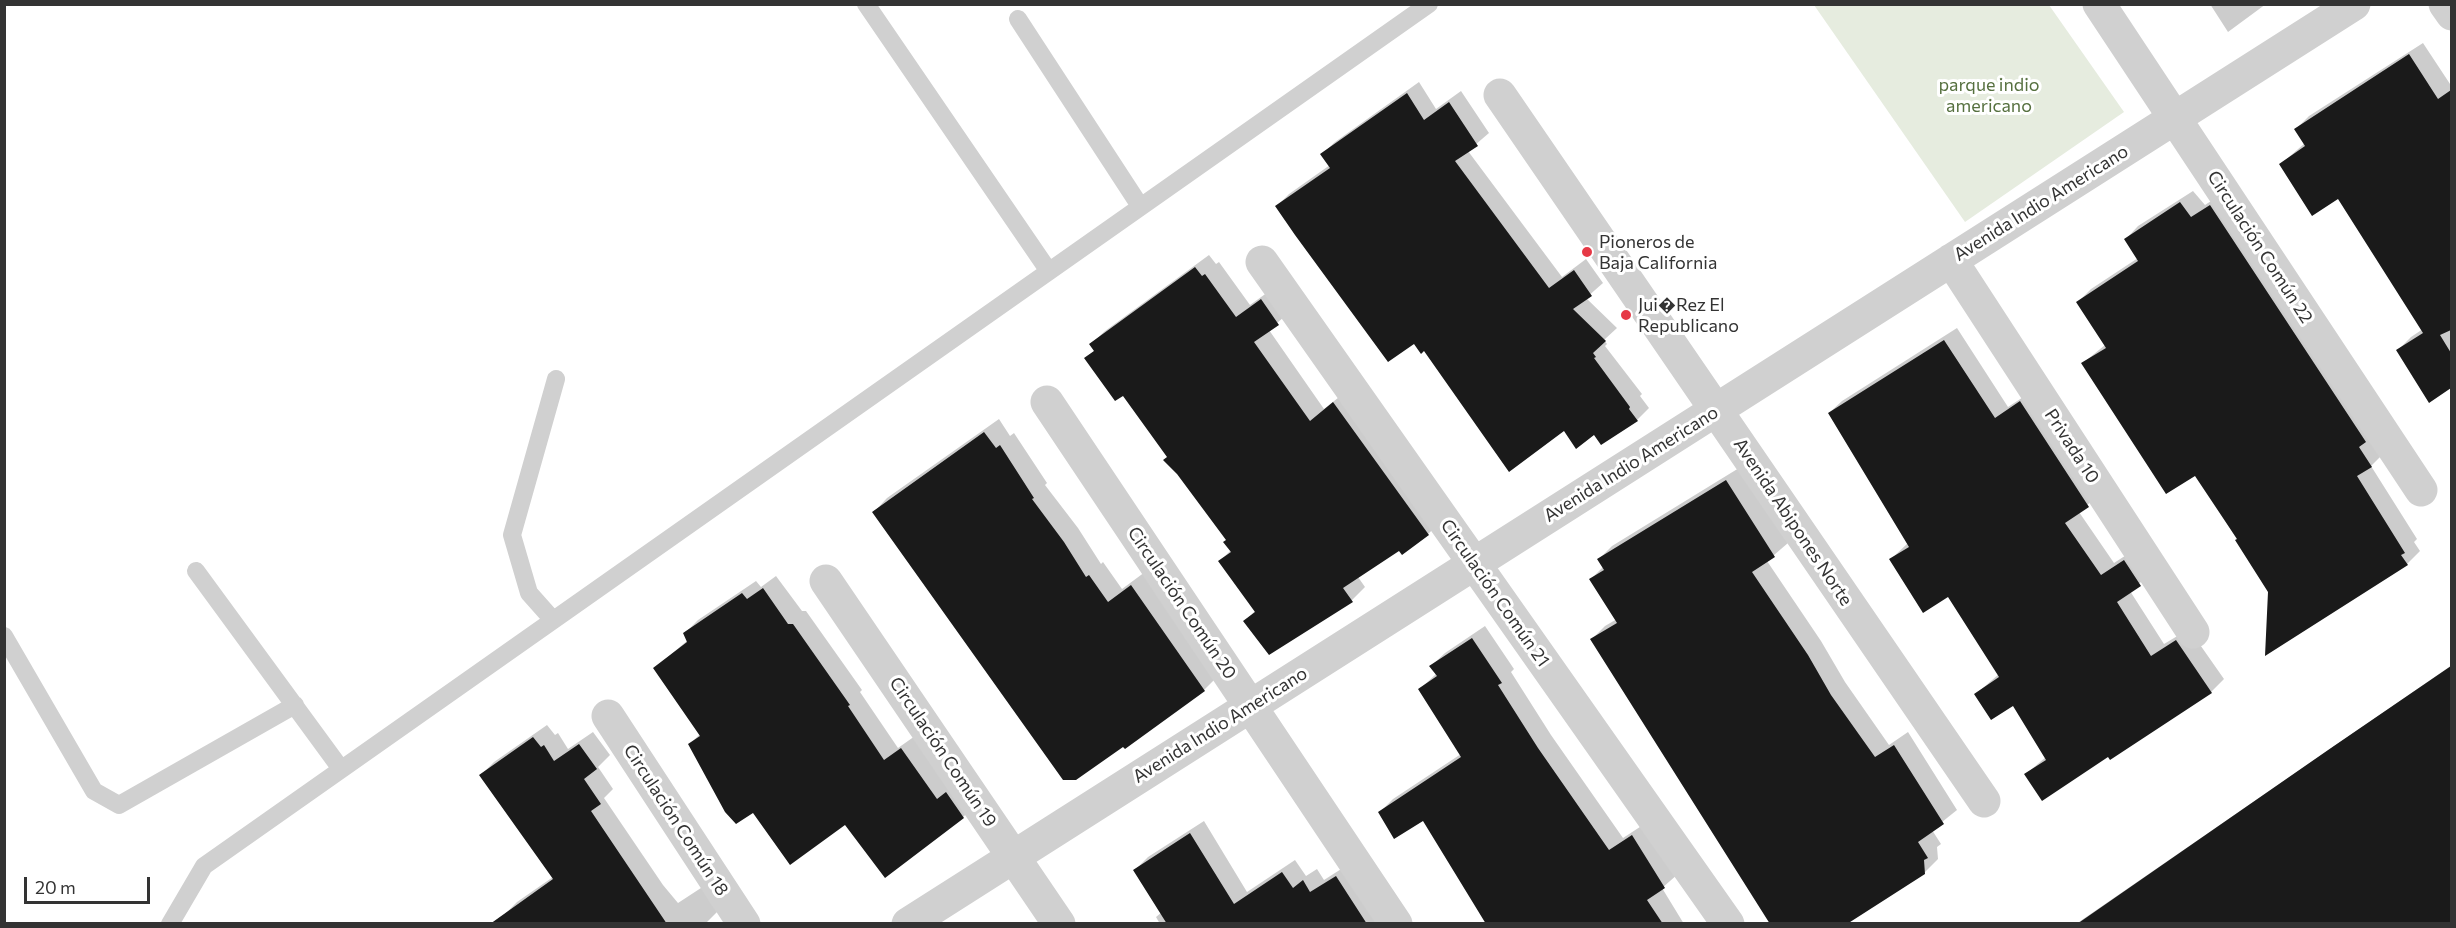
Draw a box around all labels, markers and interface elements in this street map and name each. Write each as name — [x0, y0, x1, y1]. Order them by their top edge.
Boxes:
park label: parque indio americano — [1938, 74, 2040, 116]
street label: Avenida Indio Americano — [1950, 140, 2132, 266]
street label: Circulación Común 22 — [2203, 167, 2317, 327]
place label: Pioneros de Baja California — [1599, 231, 1717, 274]
marker: Pioneros de Baja California — [1580, 245, 1594, 259]
place label: Jui�Rez El Republicano — [1638, 294, 1739, 336]
marker: Jui�Rez El Republicano — [1619, 308, 1633, 322]
street label: Avenida Indio Americano — [1540, 401, 1722, 527]
street label: Privada 10 — [2040, 405, 2104, 487]
street label: Avenida Abipones Norte — [1729, 434, 1857, 610]
street label: Circulación Común 21 — [1436, 515, 1554, 671]
street label: Circulación Común 20 — [1123, 523, 1241, 683]
street label: Avenida Indio Americano — [1129, 662, 1311, 788]
street label: Circulación Común 19 — [885, 673, 1001, 831]
street label: Circulación Común 18 — [619, 740, 733, 900]
scale bar — [27, 865, 153, 903]
text: 20 m — [35, 876, 76, 898]

